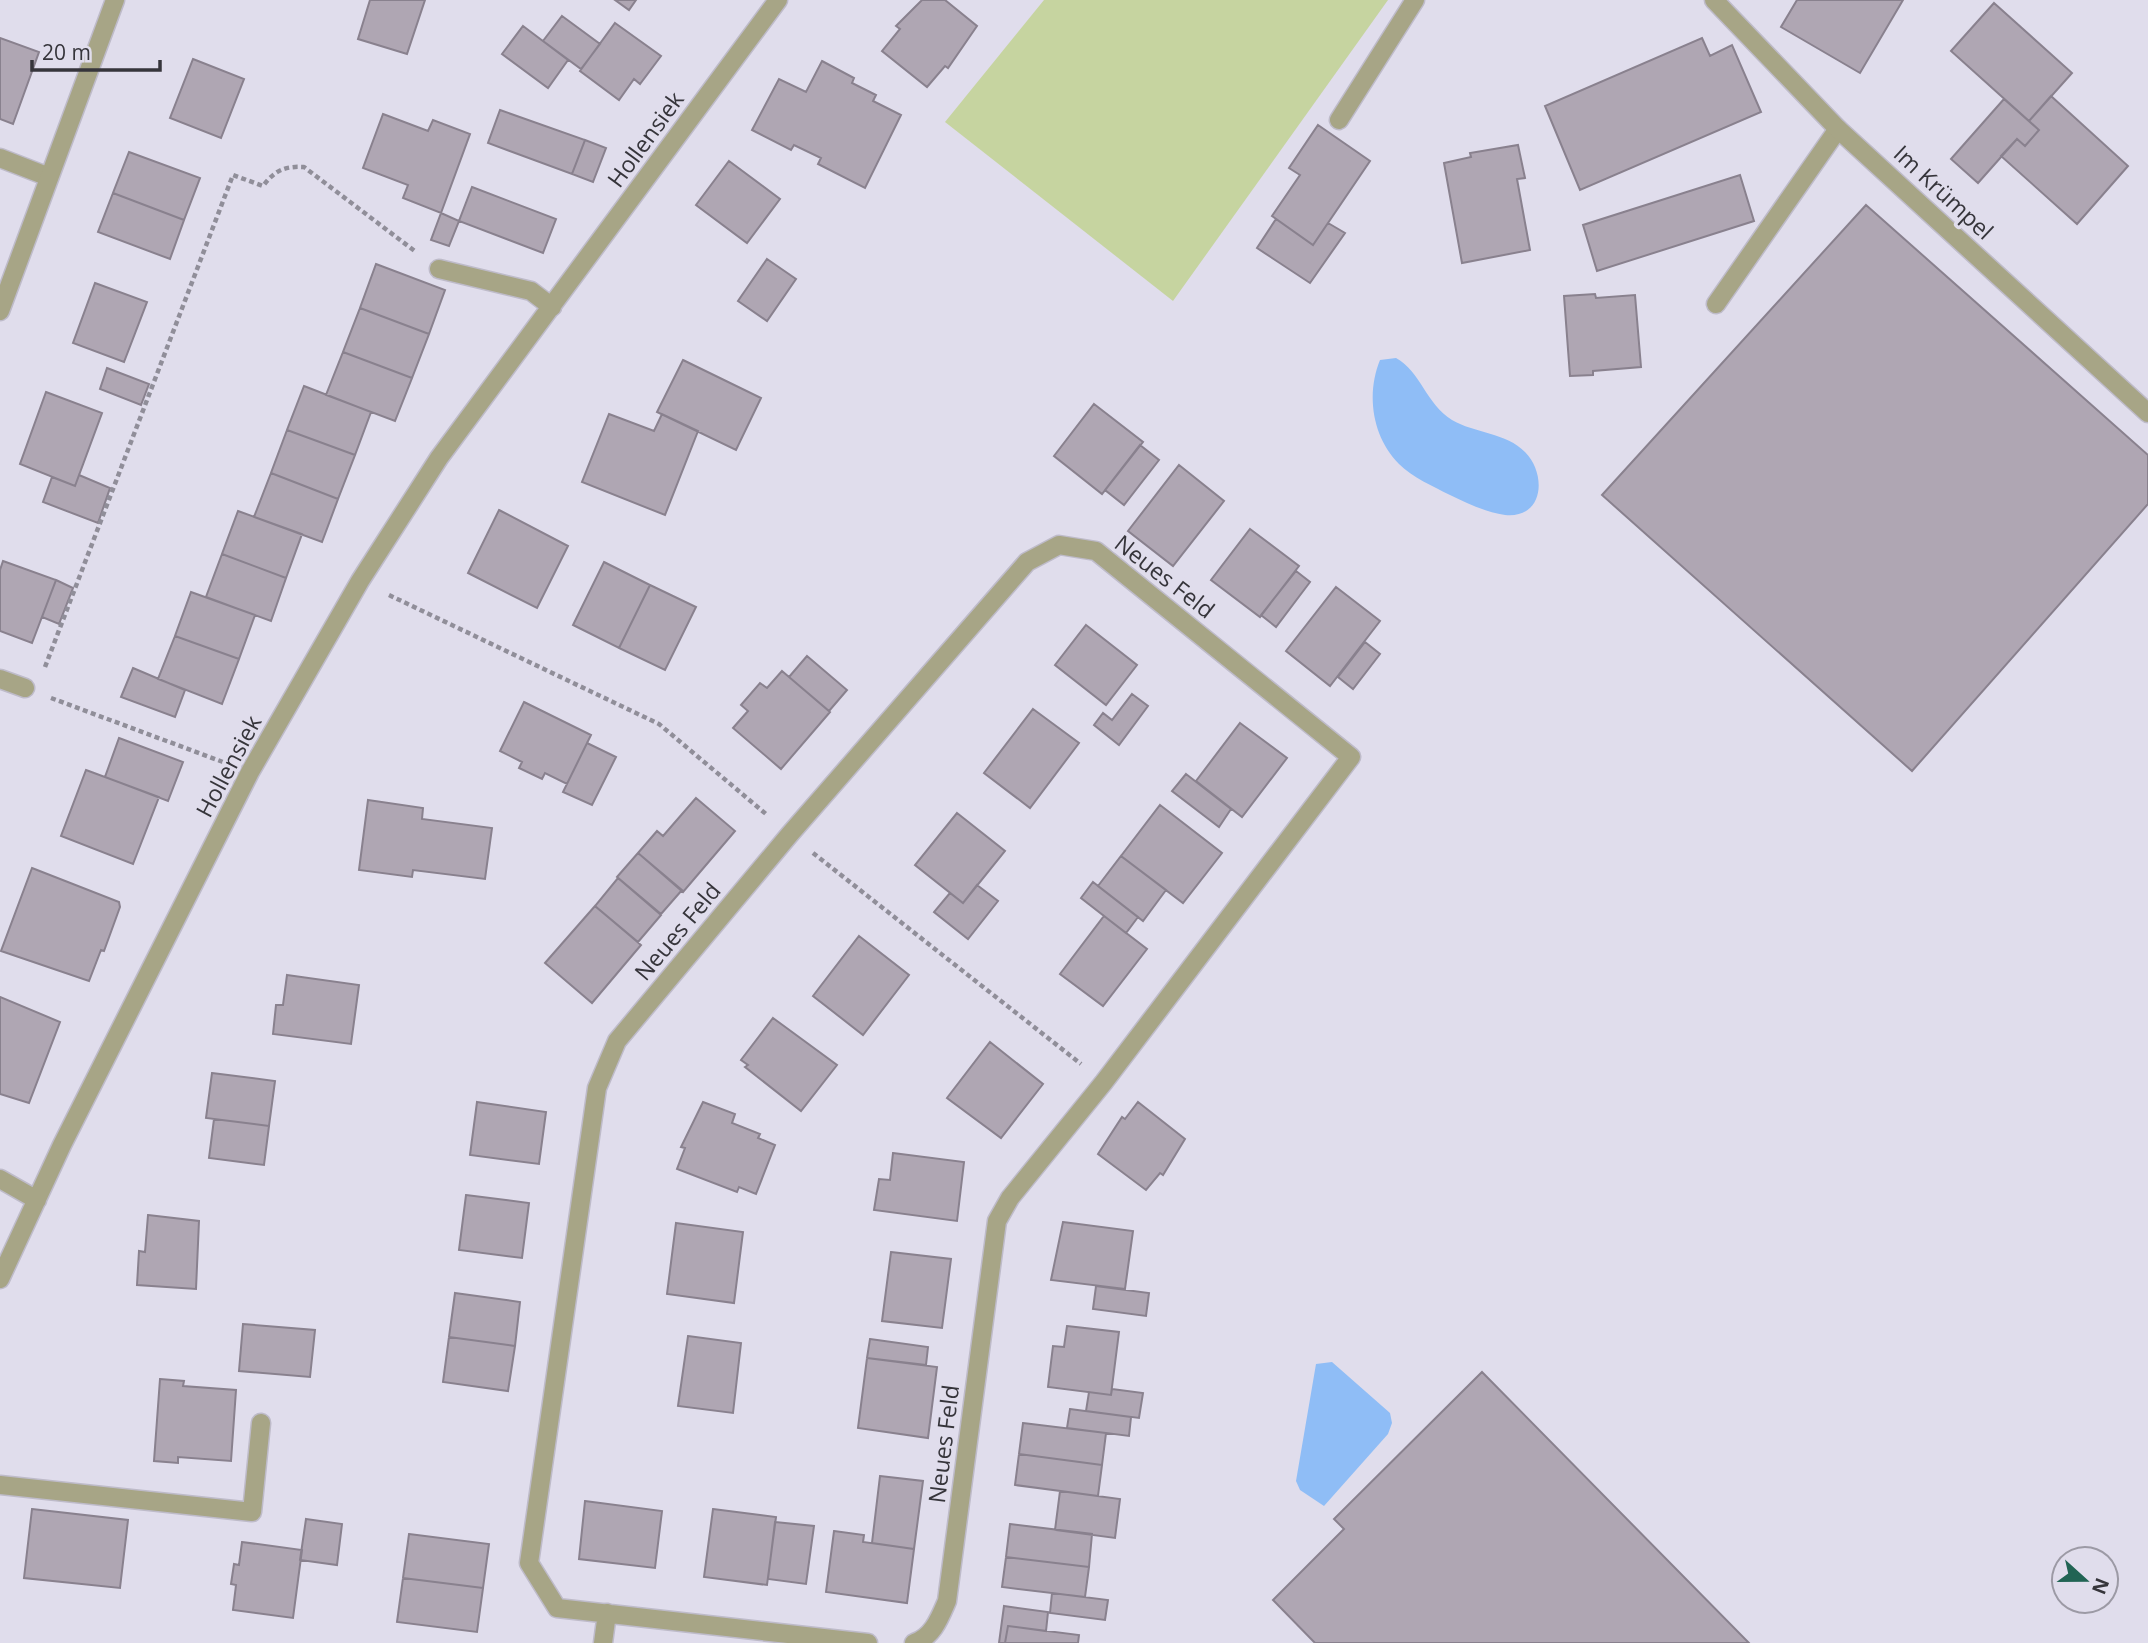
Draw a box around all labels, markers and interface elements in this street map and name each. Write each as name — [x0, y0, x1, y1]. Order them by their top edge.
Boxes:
scale bar — [32, 28, 159, 72]
text: 20 m — [42, 38, 91, 66]
street label: Hollensiek — [599, 85, 691, 193]
street label: Im Krümpel — [1887, 138, 2001, 246]
street label: Neues Feld — [1108, 527, 1222, 625]
street label: Hollensiek — [188, 709, 268, 823]
street label: Neues Feld — [627, 875, 727, 987]
street label: Neues Feld — [920, 1383, 966, 1505]
north arrow — [2050, 1545, 2120, 1615]
text: N — [2086, 1574, 2116, 1598]

